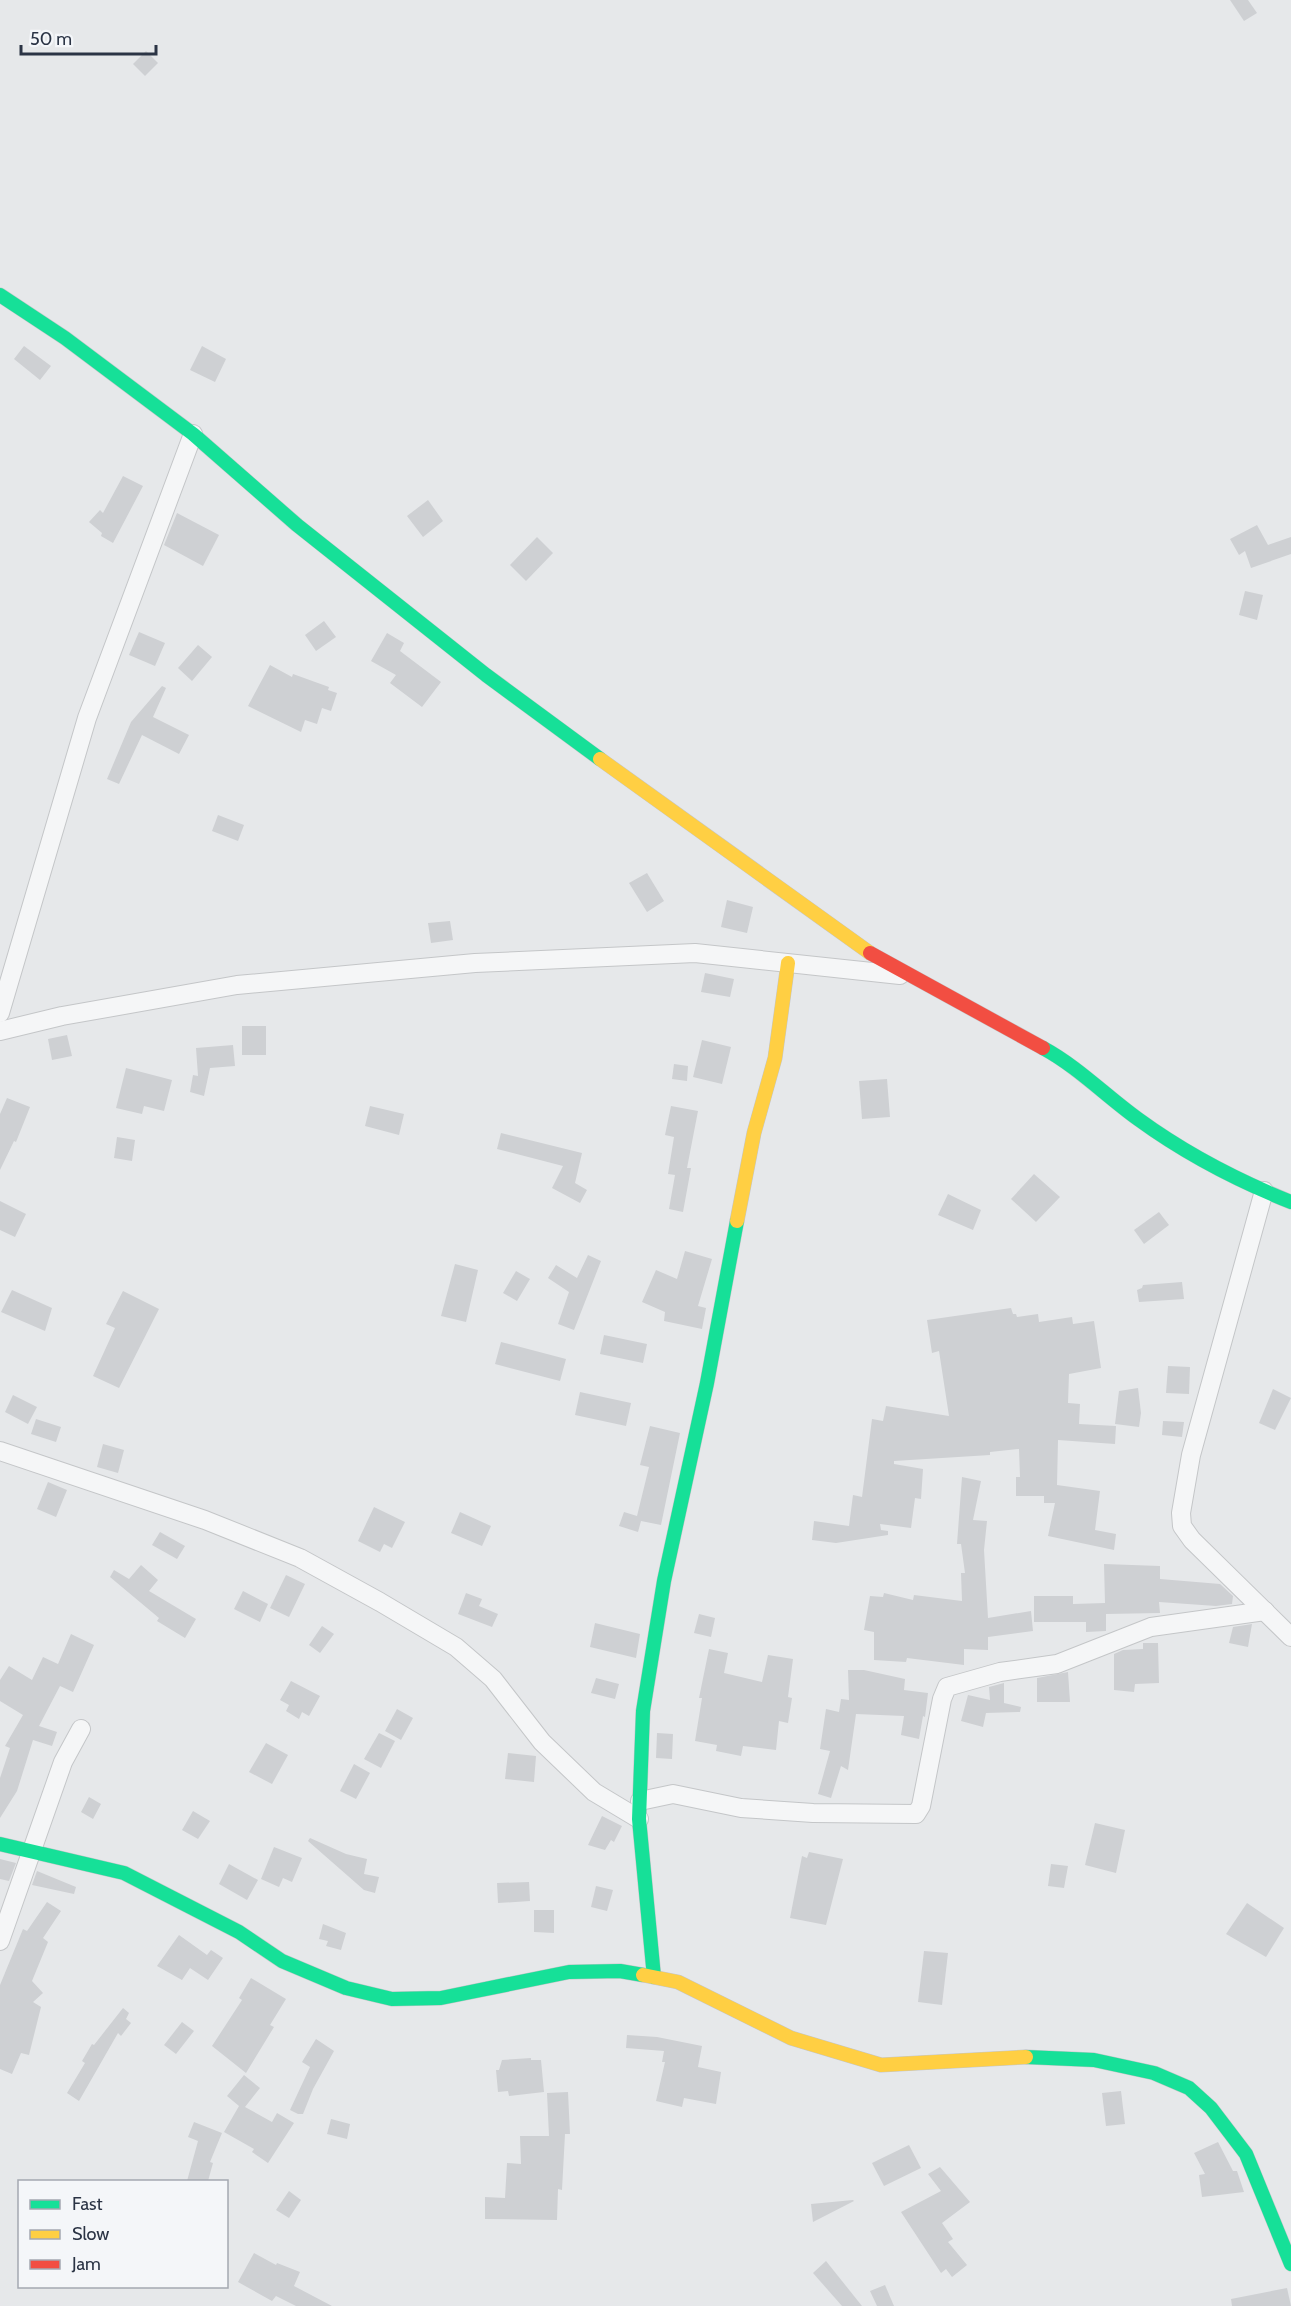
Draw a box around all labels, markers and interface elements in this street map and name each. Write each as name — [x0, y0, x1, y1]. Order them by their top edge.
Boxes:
scale bar — [21, 18, 156, 56]
text: 50 m — [30, 28, 72, 50]
legend — [18, 2180, 228, 2288]
text: Fast — [72, 2193, 103, 2215]
text: Slow — [72, 2223, 109, 2245]
text: Jam — [71, 2253, 101, 2275]

